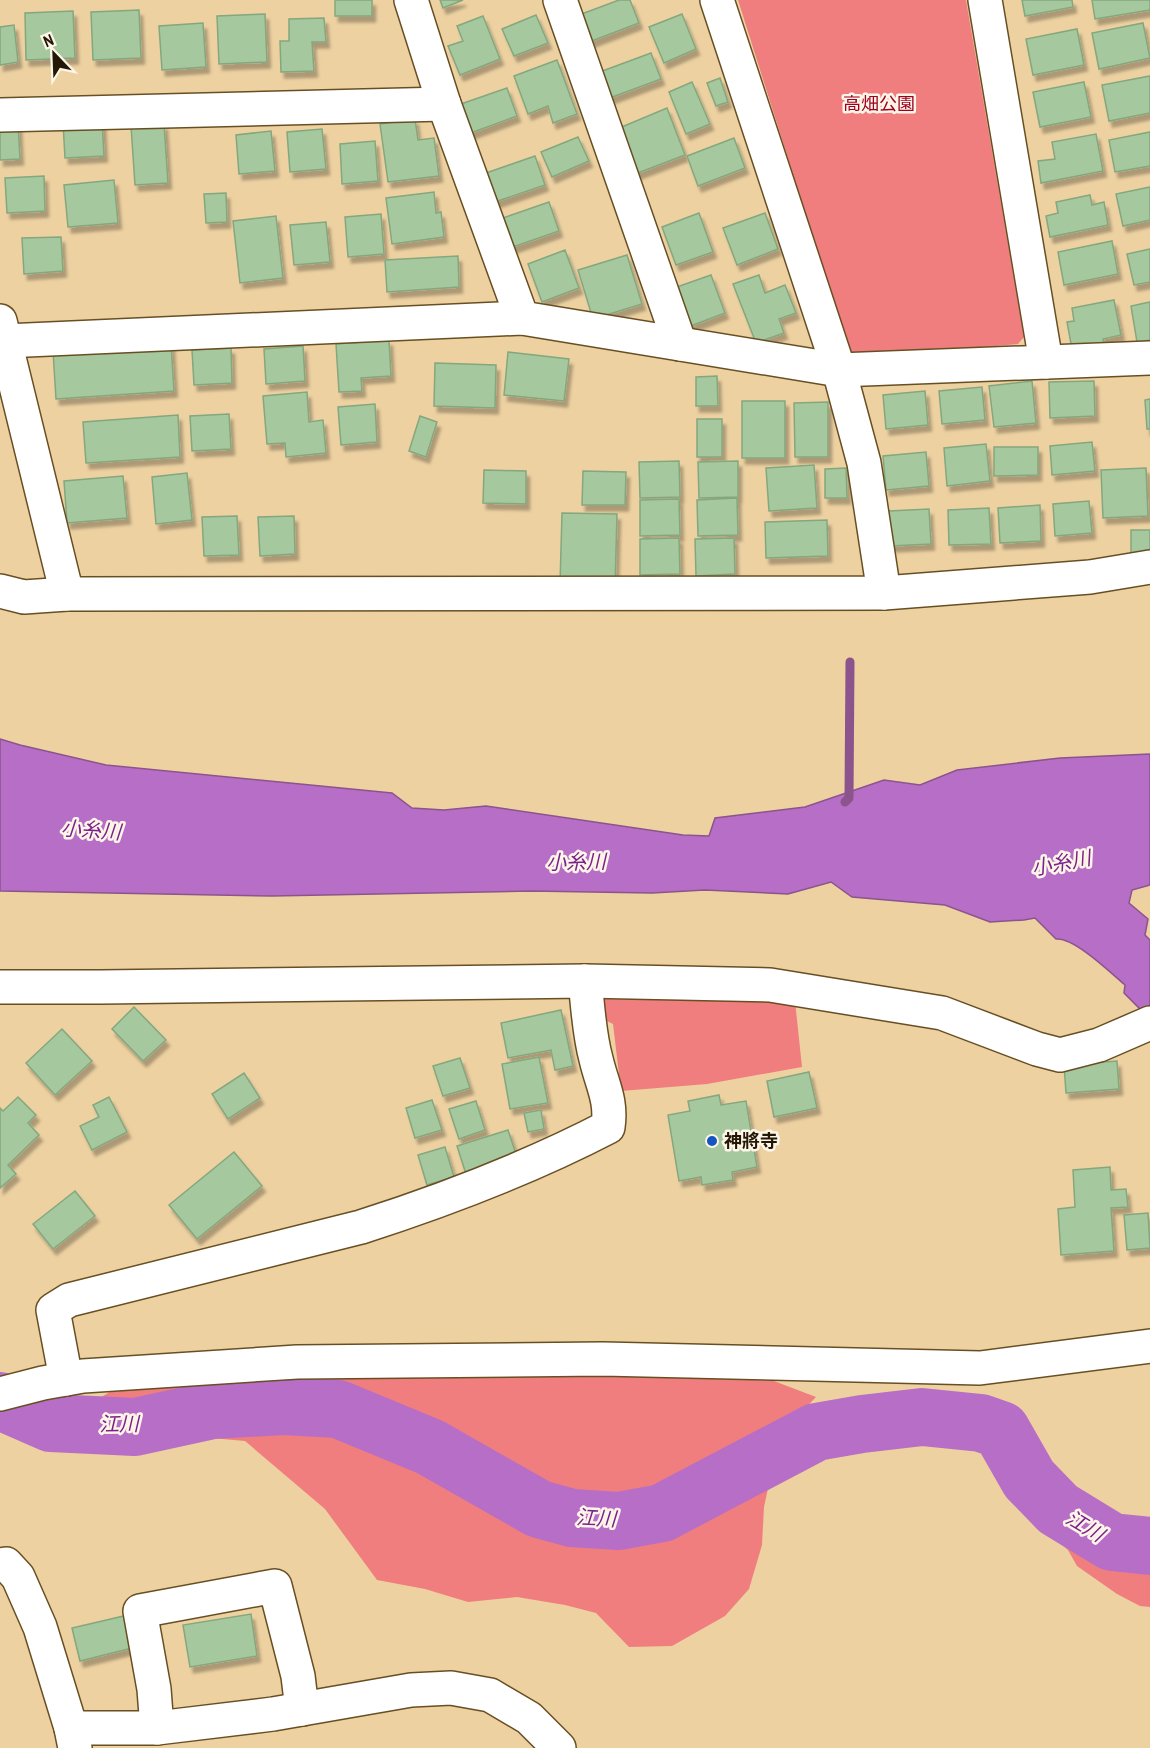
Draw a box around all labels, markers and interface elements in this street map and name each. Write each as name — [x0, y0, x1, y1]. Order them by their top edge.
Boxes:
north arrow — [24, 24, 84, 84]
text: N — [39, 28, 57, 52]
park label: 高畑公園 — [843, 91, 915, 116]
water label: 小糸川 — [60, 814, 124, 845]
water label: 小糸川 — [1029, 843, 1095, 881]
water label: 小糸川 — [546, 847, 608, 876]
place label: 神將寺 — [724, 1128, 778, 1153]
marker: 神將寺 — [705, 1134, 719, 1148]
water label: 江川 — [99, 1410, 141, 1437]
water label: 江川 — [575, 1503, 619, 1532]
water label: 江川 — [1061, 1504, 1111, 1548]

